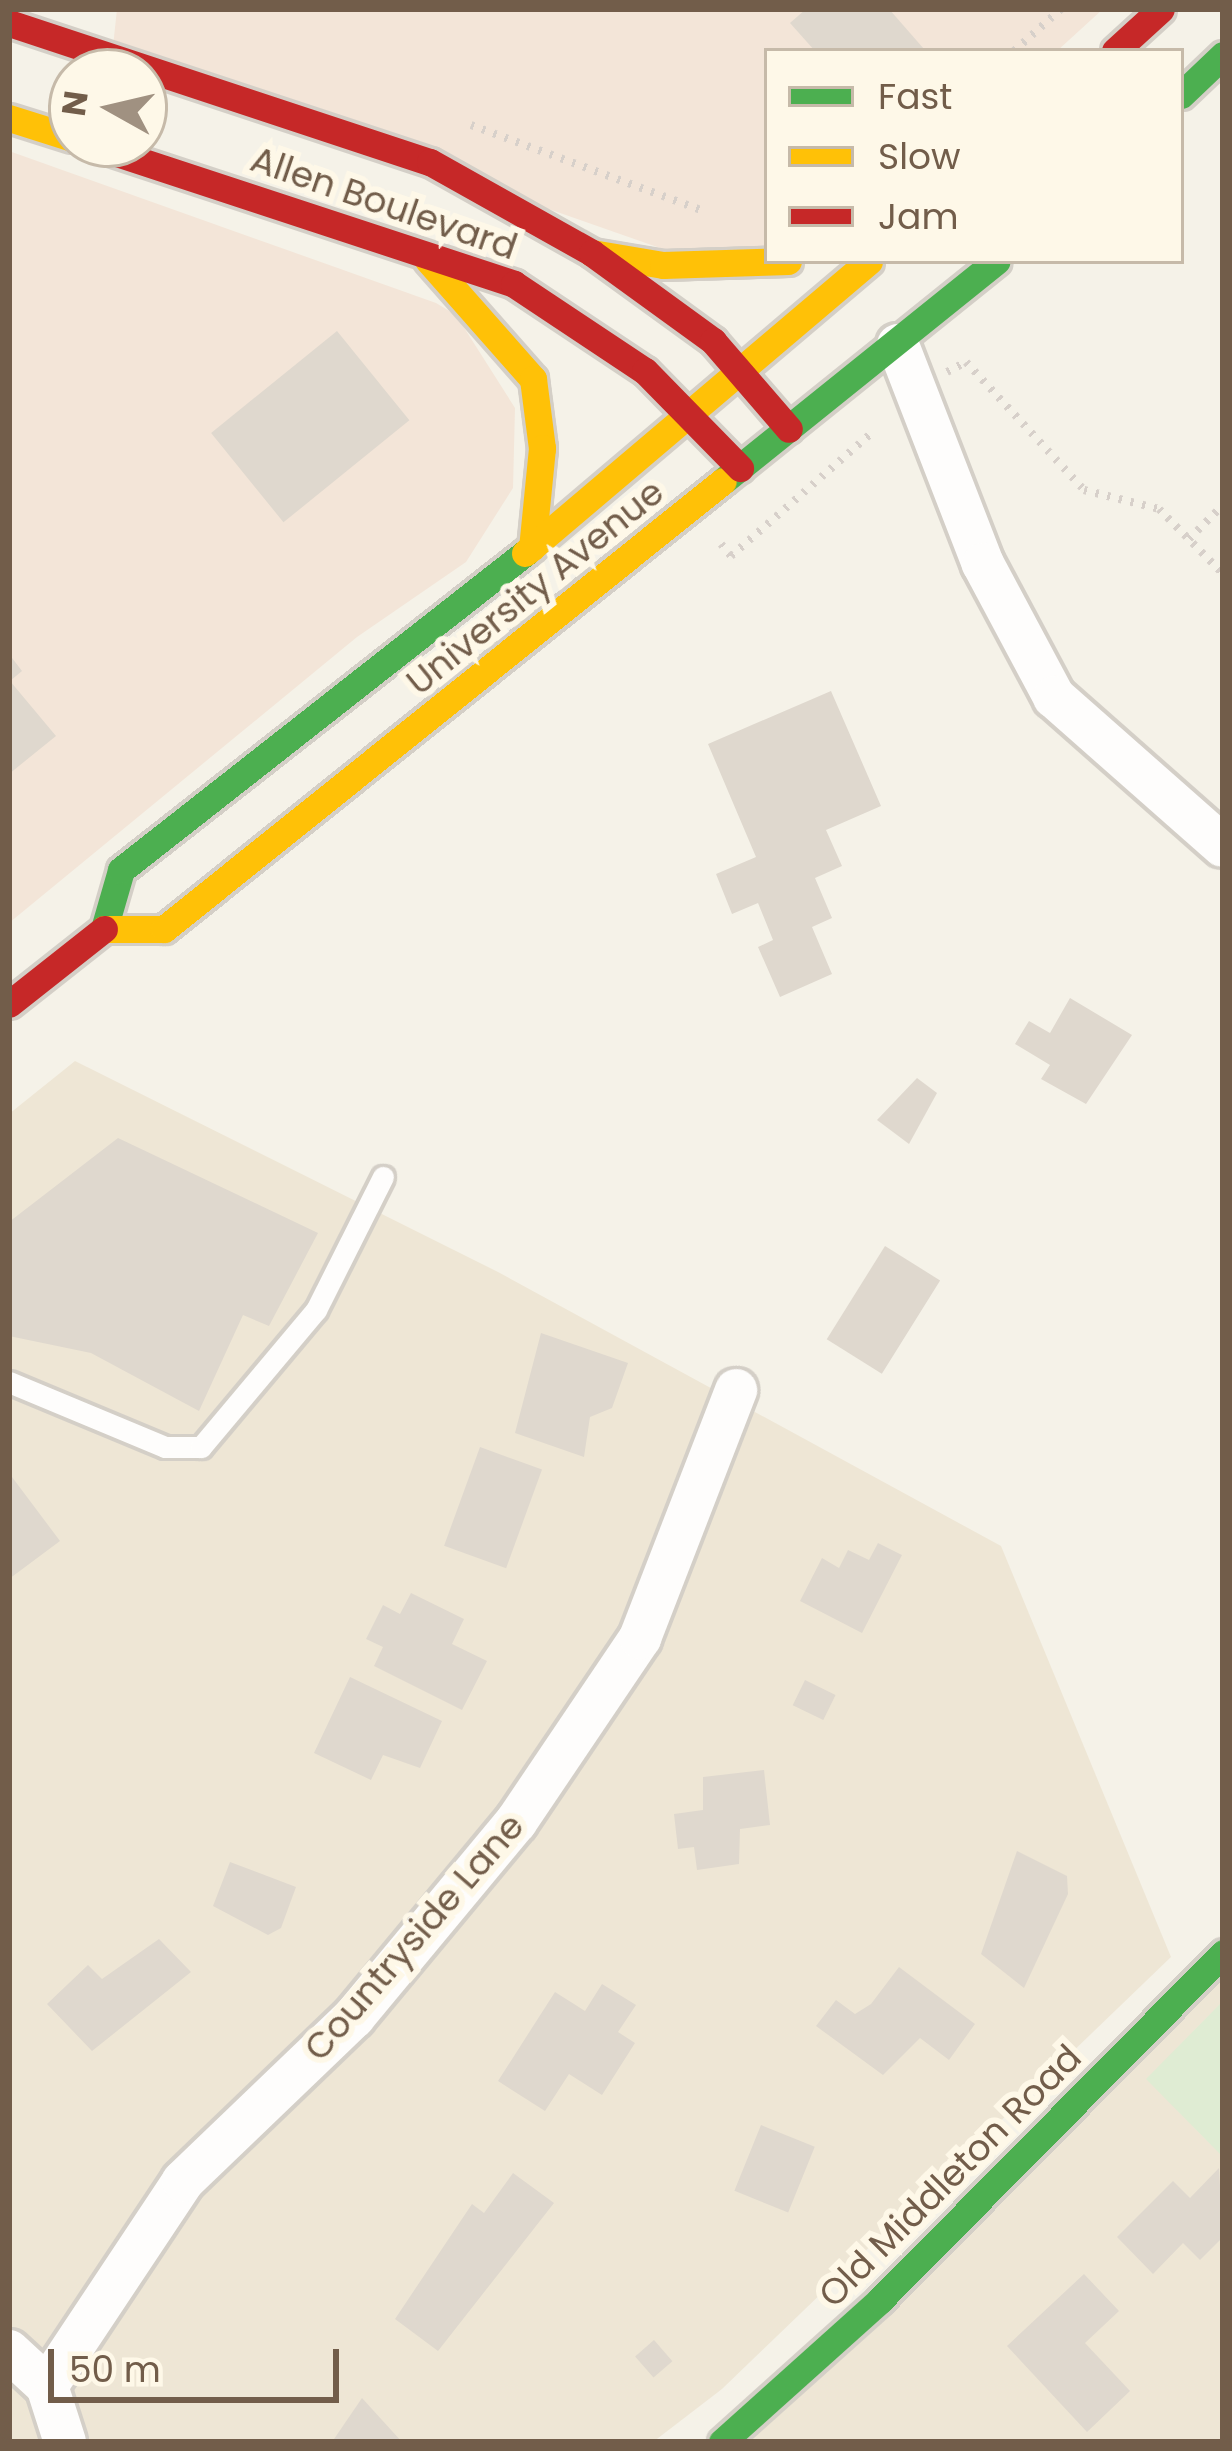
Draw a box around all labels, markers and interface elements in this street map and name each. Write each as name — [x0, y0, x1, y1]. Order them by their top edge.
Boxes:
north arrow — [48, 48, 168, 168]
legend — [764, 48, 1184, 264]
text: Fast — [878, 71, 952, 122]
text: N — [50, 88, 100, 119]
text: Slow — [878, 131, 961, 182]
street label: Allen Boulevard — [245, 137, 523, 269]
text: Jam — [878, 191, 959, 242]
street label: University Avenue — [398, 470, 672, 704]
street label: Countryside Lane — [295, 1805, 533, 2069]
street label: Old Middleton Road — [810, 2036, 1090, 2316]
scale bar — [54, 2325, 345, 2399]
text: 50 m — [69, 2344, 161, 2395]

